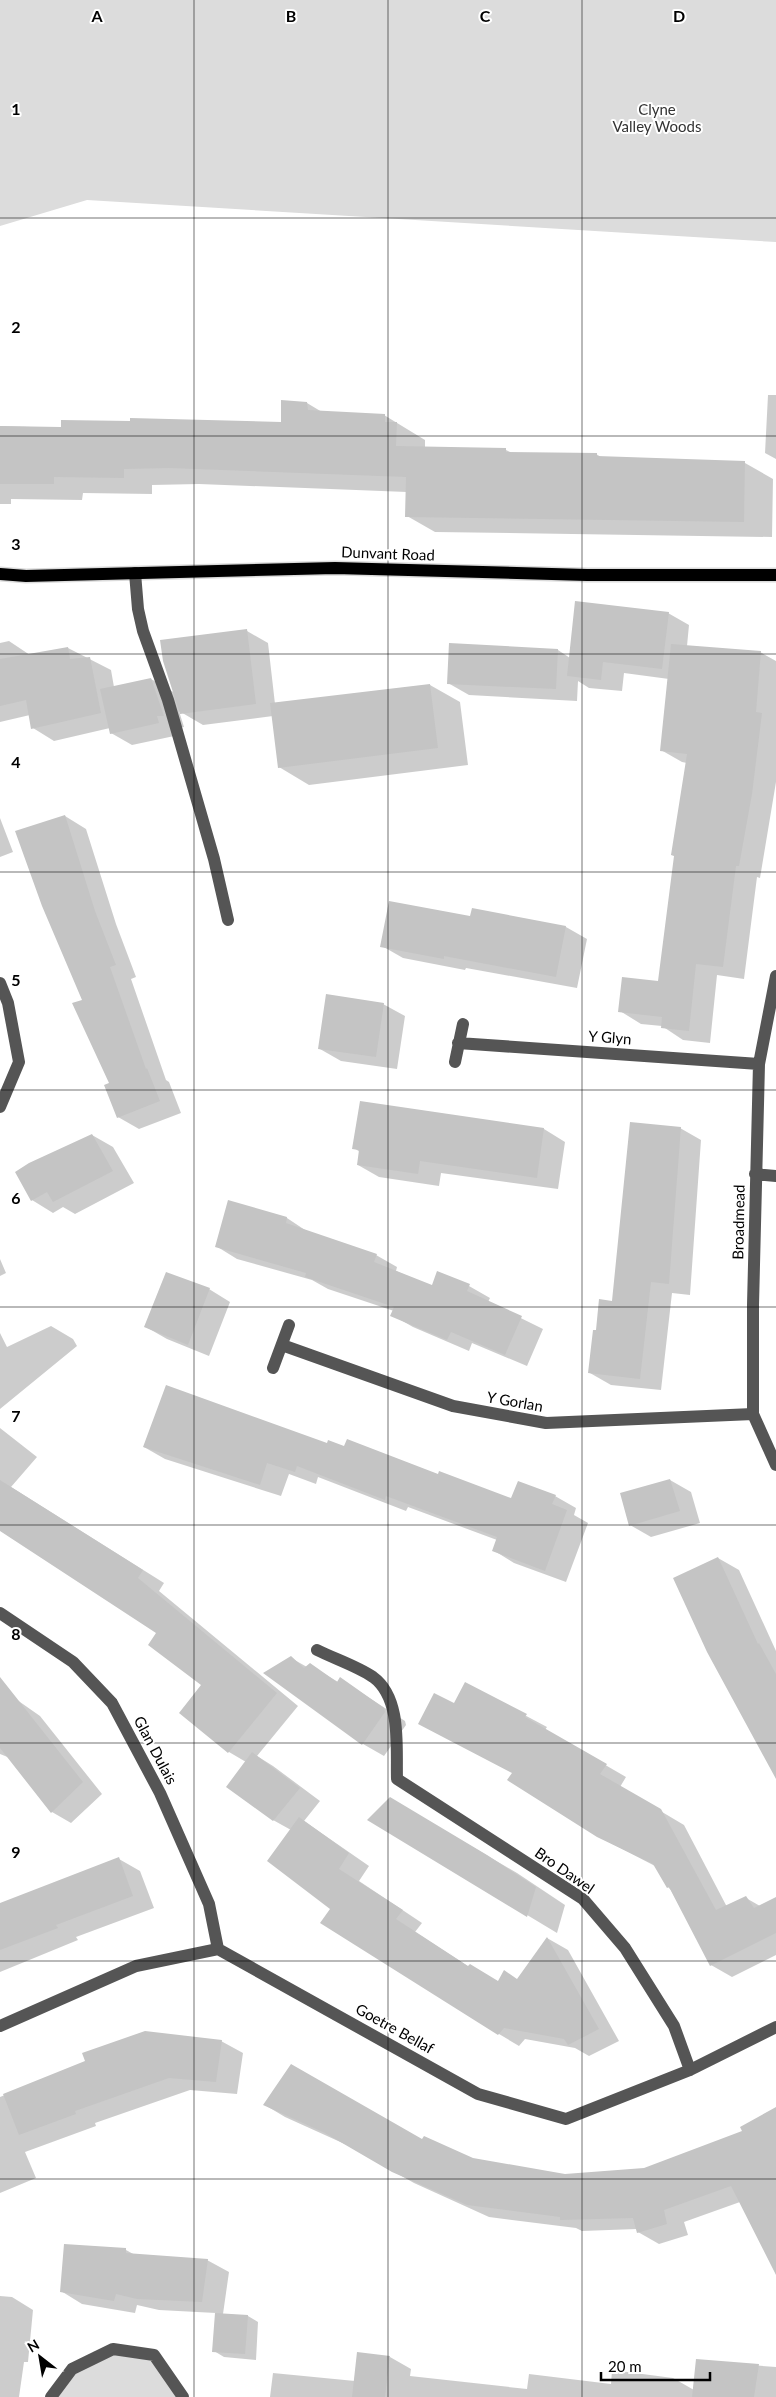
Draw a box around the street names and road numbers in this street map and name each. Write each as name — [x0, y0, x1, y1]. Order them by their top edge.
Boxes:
street label: Dunvant Road — [341, 542, 435, 564]
street label: Y Glyn — [588, 1027, 632, 1047]
street label: Broadmead — [728, 1184, 748, 1260]
street label: Y Gorlan — [485, 1387, 545, 1415]
street label: Glan Dulais — [130, 1713, 182, 1787]
street label: Bro Dawel — [532, 1843, 598, 1897]
street label: Goetre Bellaf — [353, 1999, 438, 2057]

